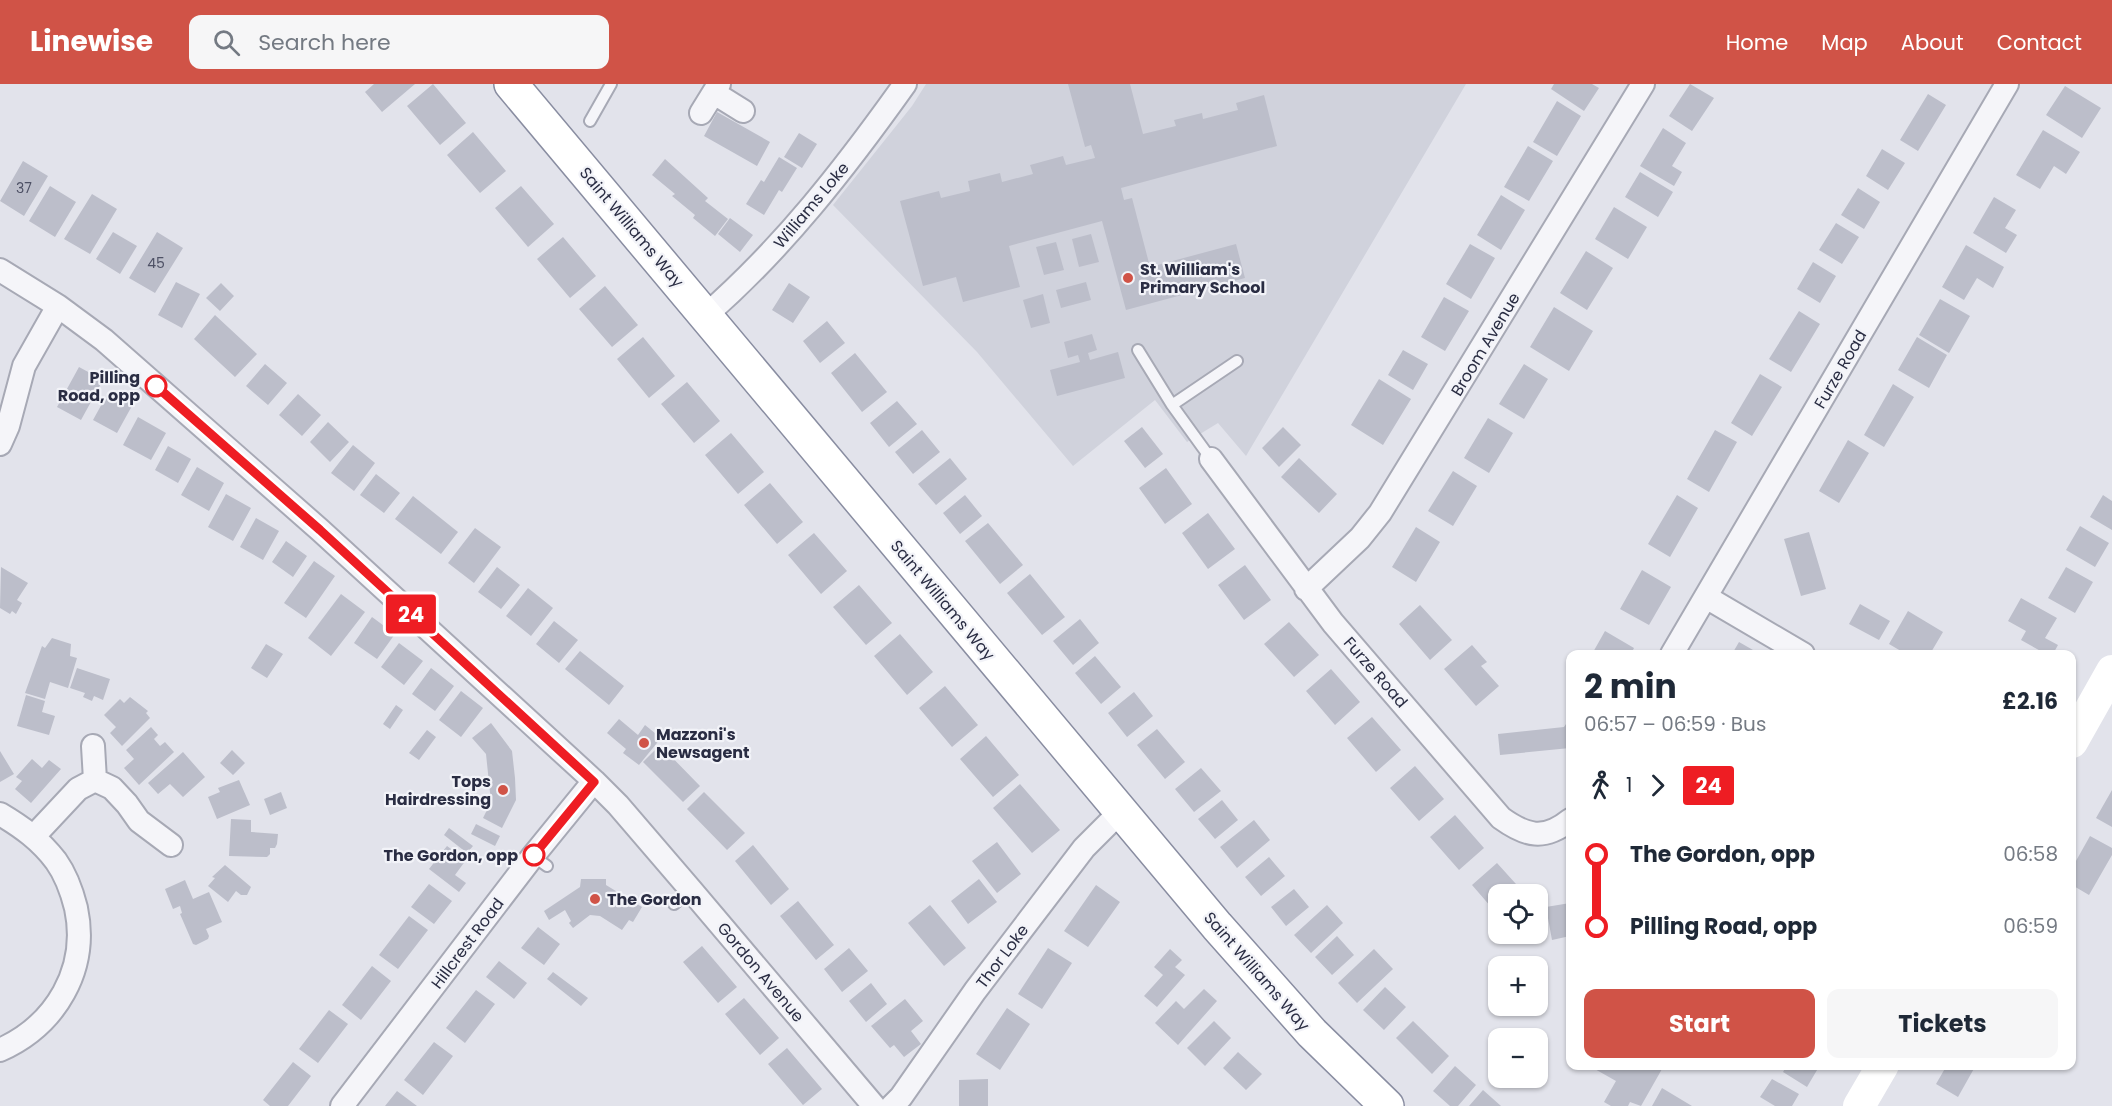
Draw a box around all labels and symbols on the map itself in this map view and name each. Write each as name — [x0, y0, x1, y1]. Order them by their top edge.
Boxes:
street label: Williams Loke — [768, 157, 855, 254]
street label: Saint Williams Way — [574, 162, 689, 293]
house number: 37 — [16, 178, 32, 198]
house number: 45 — [147, 253, 165, 273]
place label: St. William's Primary School — [1140, 258, 1265, 299]
marker: St. William's Primary School — [1121, 271, 1135, 285]
street label: Broom Avenue — [1445, 288, 1525, 400]
street label: Furze Road — [1809, 326, 1872, 413]
place label: Pilling Road, opp — [58, 366, 140, 407]
marker: Pilling Road, opp — [145, 375, 167, 397]
street label: Saint Williams Way — [885, 535, 1000, 666]
line badge: 24 — [384, 594, 438, 634]
street label: Furze Road — [1338, 632, 1413, 713]
place label: Mazzoni's Newsagent — [656, 723, 750, 764]
marker: Mazzoni's Newsagent — [637, 736, 651, 750]
place label: Tops Hairdressing — [385, 770, 491, 811]
marker: Tops Hairdressing — [496, 783, 510, 797]
place label: The Gordon, opp — [384, 844, 518, 867]
marker: The Gordon, opp — [523, 844, 545, 866]
place label: The Gordon — [607, 888, 702, 911]
marker: The Gordon — [588, 892, 602, 906]
street label: Hillcrest Road — [426, 893, 509, 994]
street label: Saint Williams Way — [1198, 907, 1315, 1036]
street label: Gordon Avenue — [712, 917, 809, 1027]
street label: Thor Loke — [971, 919, 1034, 993]

